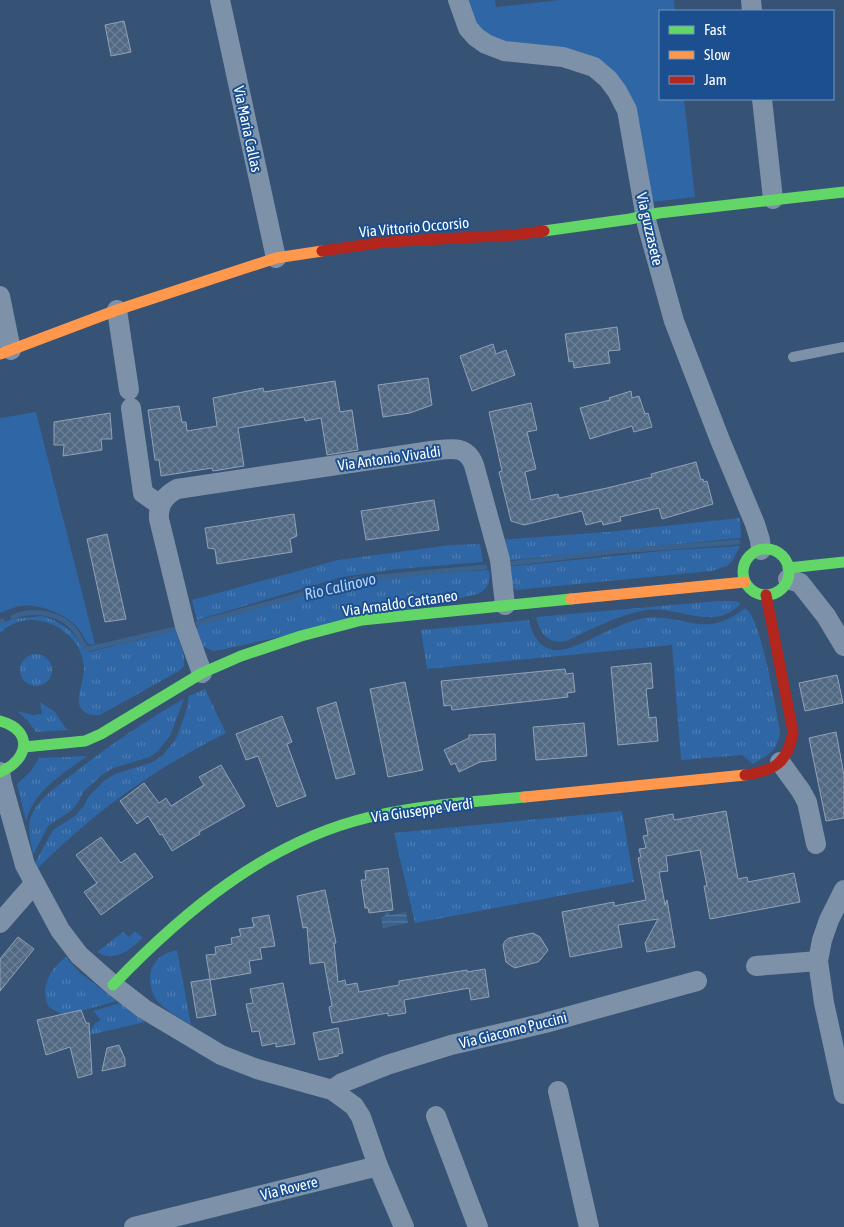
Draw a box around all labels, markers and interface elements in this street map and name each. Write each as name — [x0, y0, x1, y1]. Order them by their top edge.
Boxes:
legend — [659, 10, 834, 100]
text: Fast — [704, 21, 726, 38]
text: Slow — [704, 46, 730, 63]
text: Jam — [704, 71, 727, 88]
street label: Via Maria Callas — [231, 84, 265, 174]
street label: Via guzzasete — [633, 191, 667, 267]
street label: Via Vittorio Occorsio — [358, 214, 470, 240]
street label: Via Antonio Vivaldi — [336, 442, 442, 474]
water label: Rio Calinovo — [302, 569, 378, 603]
street label: Via Arnaldo Cattaneo — [341, 586, 459, 620]
street label: Via Giuseppe Verdi — [370, 794, 474, 826]
street label: Via Giacomo Puccini — [457, 1008, 569, 1052]
street label: Via Rovere — [259, 1173, 320, 1203]

